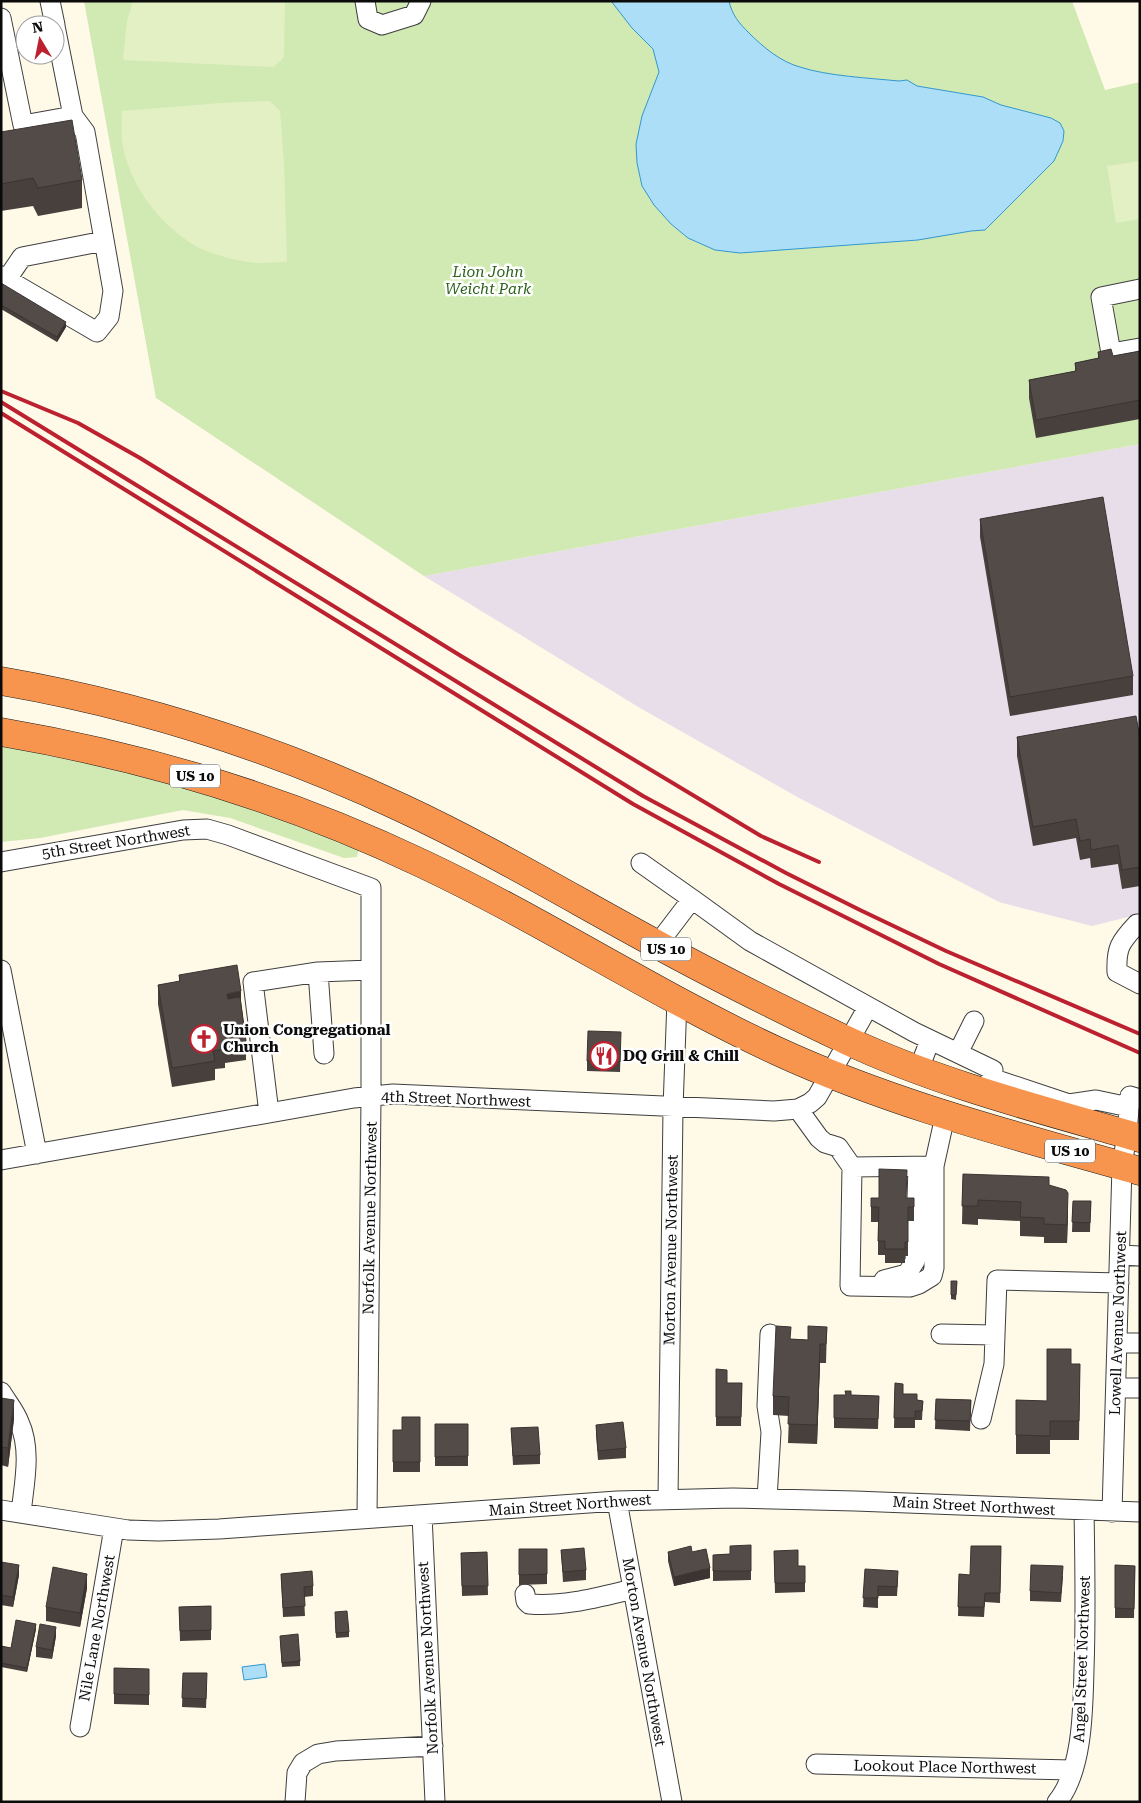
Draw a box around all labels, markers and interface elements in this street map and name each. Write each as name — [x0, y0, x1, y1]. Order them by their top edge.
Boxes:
north arrow — [15, 15, 65, 65]
text: N — [31, 18, 45, 36]
park label: Lion John Weicht Park — [445, 263, 532, 298]
road number: US 10 — [170, 764, 220, 788]
street label: 5th Street Northwest — [41, 821, 192, 863]
road number: US 10 — [641, 938, 691, 961]
place label: Union Congregational Church — [223, 1021, 390, 1056]
church icon: Union Congregational Church — [189, 1024, 219, 1054]
restaurant icon: DQ Grill & Chill — [589, 1041, 619, 1071]
place label: DQ Grill & Chill — [623, 1047, 739, 1065]
street label: 4th Street Northwest — [381, 1087, 532, 1111]
street label: Norfolk Avenue Northwest — [359, 1121, 381, 1315]
road number: US 10 — [1045, 1140, 1095, 1162]
street label: Morton Avenue Northwest — [660, 1154, 682, 1346]
street label: Lowell Avenue Northwest — [1106, 1230, 1130, 1416]
street label: Main Street Northwest — [488, 1490, 652, 1520]
street label: Main Street Northwest — [892, 1493, 1056, 1519]
street label: Nile Lane Northwest — [75, 1553, 119, 1703]
street label: Morton Avenue Northwest — [619, 1556, 670, 1748]
street label: Norfolk Avenue Northwest — [414, 1561, 442, 1755]
street label: Angel Street Northwest — [1070, 1575, 1094, 1743]
street label: Lookout Place Northwest — [853, 1756, 1037, 1778]

